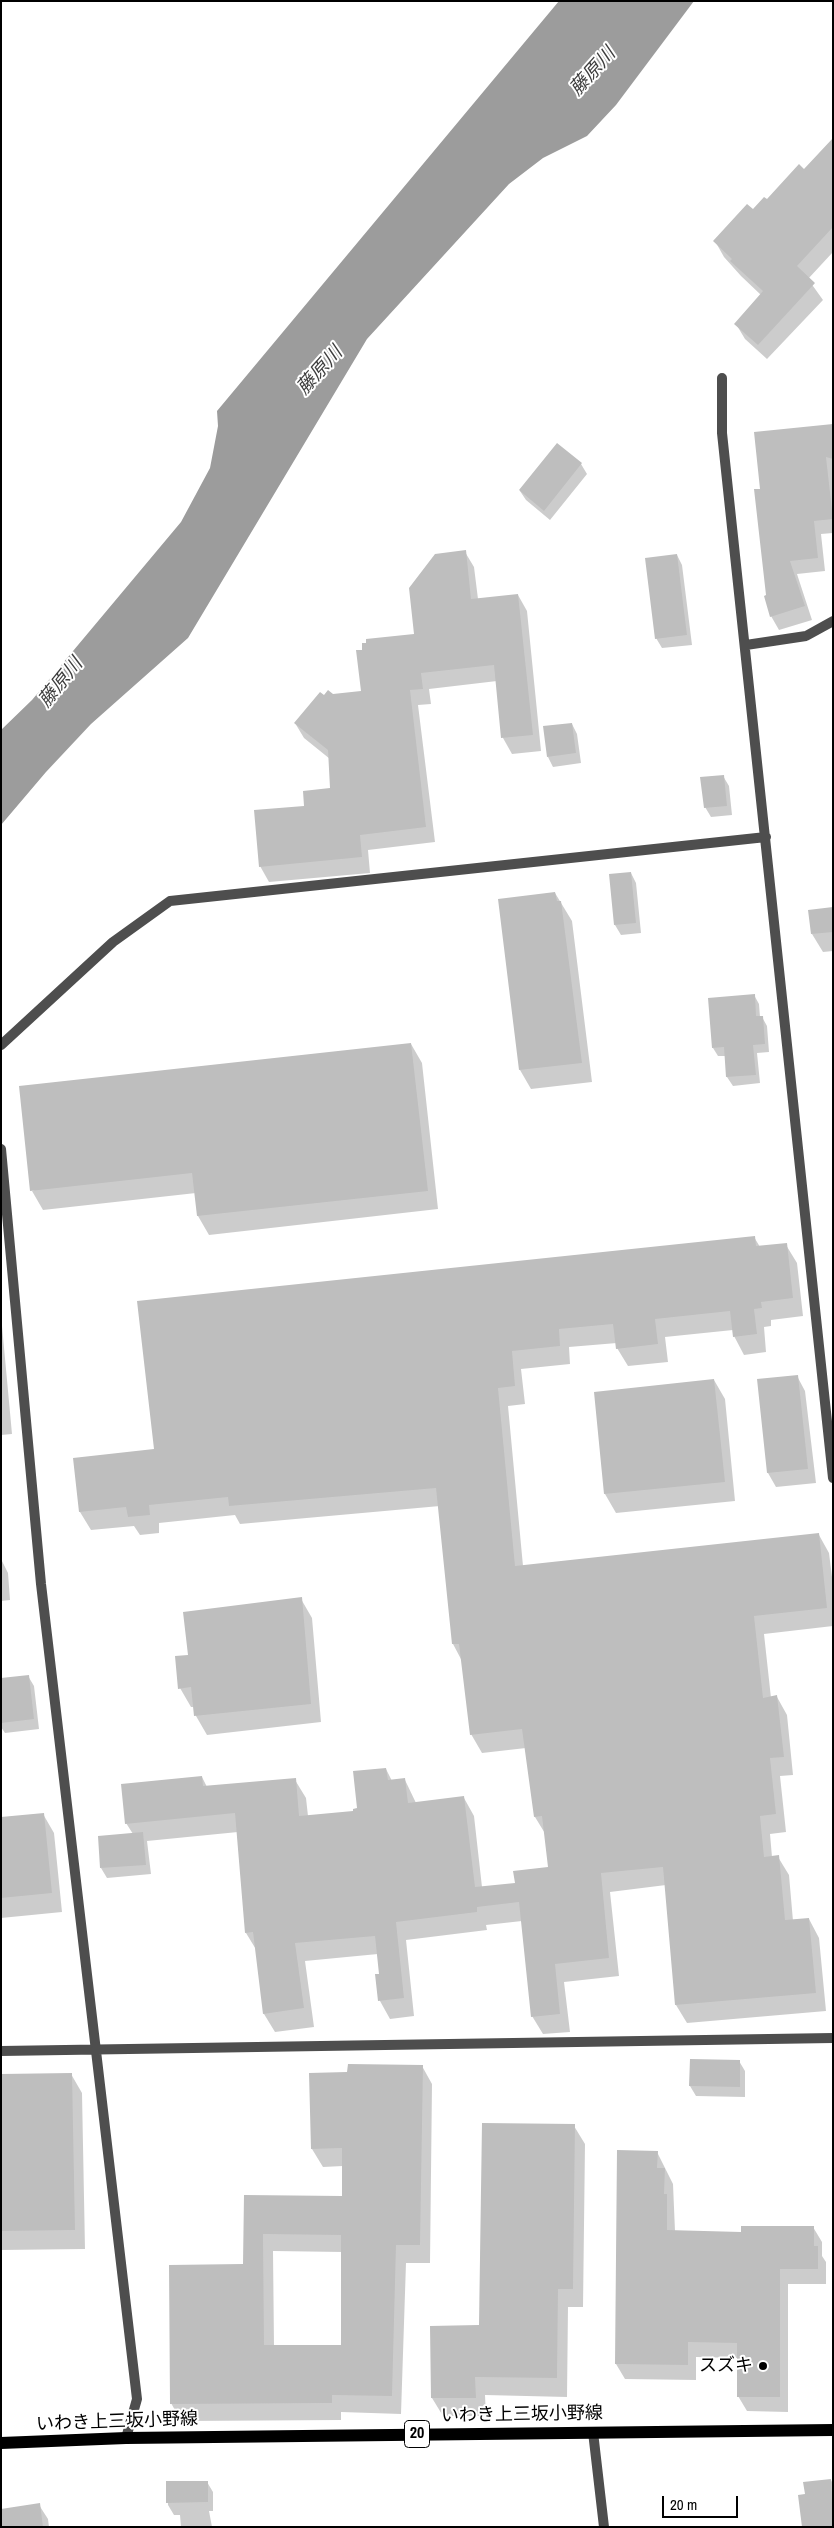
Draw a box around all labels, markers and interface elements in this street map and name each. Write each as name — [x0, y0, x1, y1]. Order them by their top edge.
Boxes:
water label: 藤原川 — [565, 43, 621, 101]
water label: 藤原川 — [292, 342, 348, 400]
water label: 藤原川 — [34, 654, 88, 712]
place label: スズキ — [699, 2355, 753, 2377]
marker: スズキ — [757, 2360, 769, 2372]
street label: いわき上三坂小野線 — [441, 2403, 603, 2427]
street label: いわき上三坂小野線 — [36, 2408, 198, 2436]
road number: 20 — [404, 2420, 430, 2448]
scale bar — [664, 2486, 740, 2518]
text: 20 m — [670, 2494, 697, 2515]

